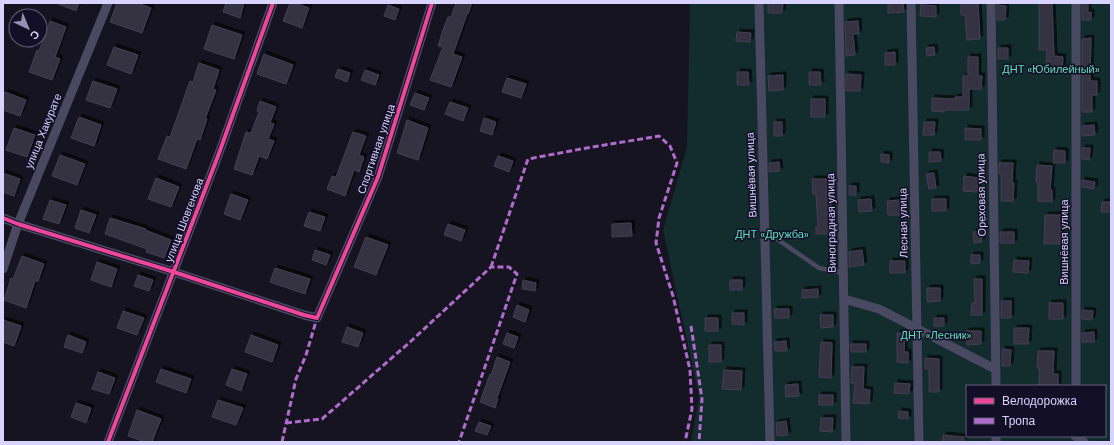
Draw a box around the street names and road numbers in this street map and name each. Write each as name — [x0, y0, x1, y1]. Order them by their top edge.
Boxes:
street label: улица Хакурате — [22, 91, 64, 171]
street label: Спортивная улица — [354, 101, 398, 196]
street label: Вишнёвая улица — [742, 131, 759, 218]
street label: Ореховая улица — [973, 153, 989, 237]
street label: Виноградная улица — [823, 172, 839, 273]
street label: улица Шовгенова — [161, 175, 207, 264]
street label: Лесная улица — [895, 187, 911, 258]
street label: Вишнёвая улица — [1057, 198, 1071, 285]

